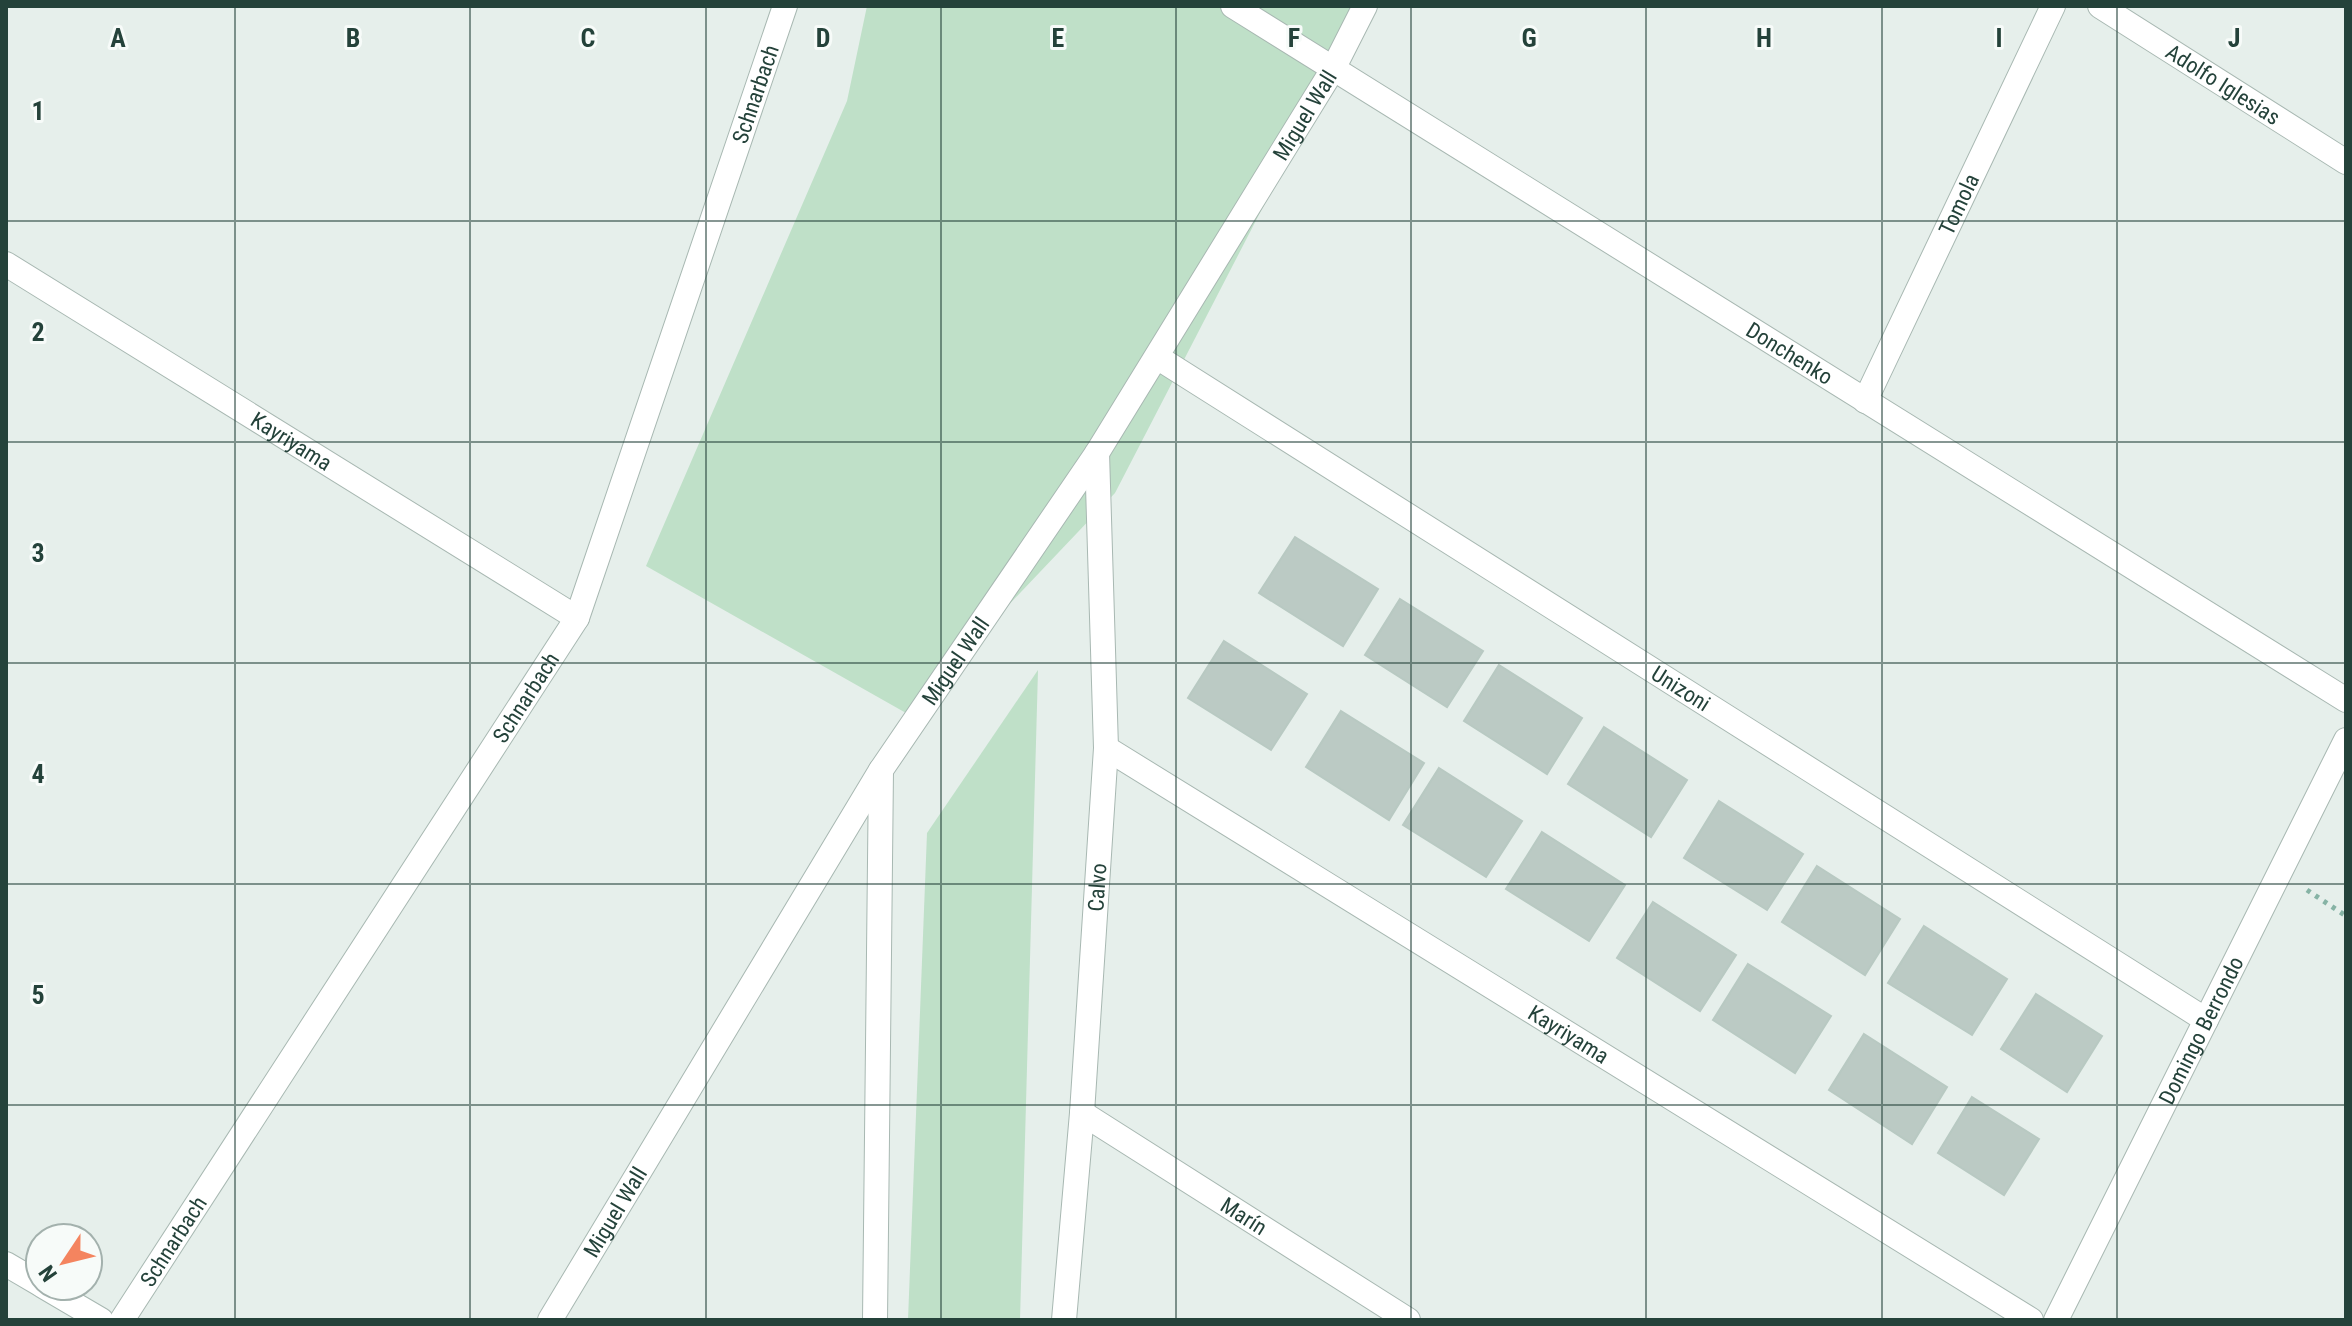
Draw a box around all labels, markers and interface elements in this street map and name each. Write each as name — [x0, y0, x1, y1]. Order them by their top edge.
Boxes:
text: A — [110, 23, 126, 53]
text: B — [346, 23, 360, 53]
text: C — [581, 23, 596, 53]
text: D — [816, 23, 830, 53]
text: E — [1052, 23, 1065, 53]
text: F — [1288, 23, 1300, 53]
text: G — [1521, 23, 1537, 53]
text: H — [1756, 23, 1772, 53]
text: I — [1995, 23, 2003, 53]
text: J — [2228, 23, 2240, 53]
street label: Adolfo Iglesias — [2161, 39, 2285, 130]
street label: Schnarbach — [727, 42, 784, 147]
street label: Miguel Wall — [1268, 66, 1342, 165]
text: 1 — [31, 96, 45, 126]
street label: Tomola — [1934, 170, 1984, 239]
text: 2 — [31, 317, 45, 347]
street label: Donchenko — [1742, 317, 1837, 390]
street label: Kayriyama — [246, 407, 336, 476]
text: 3 — [31, 538, 45, 568]
street label: Miguel Wall — [917, 612, 994, 710]
street label: Schnarbach — [488, 648, 564, 747]
street label: Unizoni — [1647, 661, 1715, 716]
text: 4 — [31, 759, 45, 789]
street label: Calvo — [1083, 862, 1111, 912]
street label: Domingo Berrondo — [2154, 952, 2249, 1109]
text: 5 — [31, 980, 45, 1010]
street label: Kayriyama — [1524, 1000, 1613, 1069]
street label: Miguel Wall — [579, 1163, 652, 1262]
street label: Schnarbach — [135, 1192, 212, 1291]
street label: Marín — [1216, 1192, 1272, 1240]
north arrow — [24, 1222, 104, 1302]
text: N — [34, 1260, 62, 1286]

